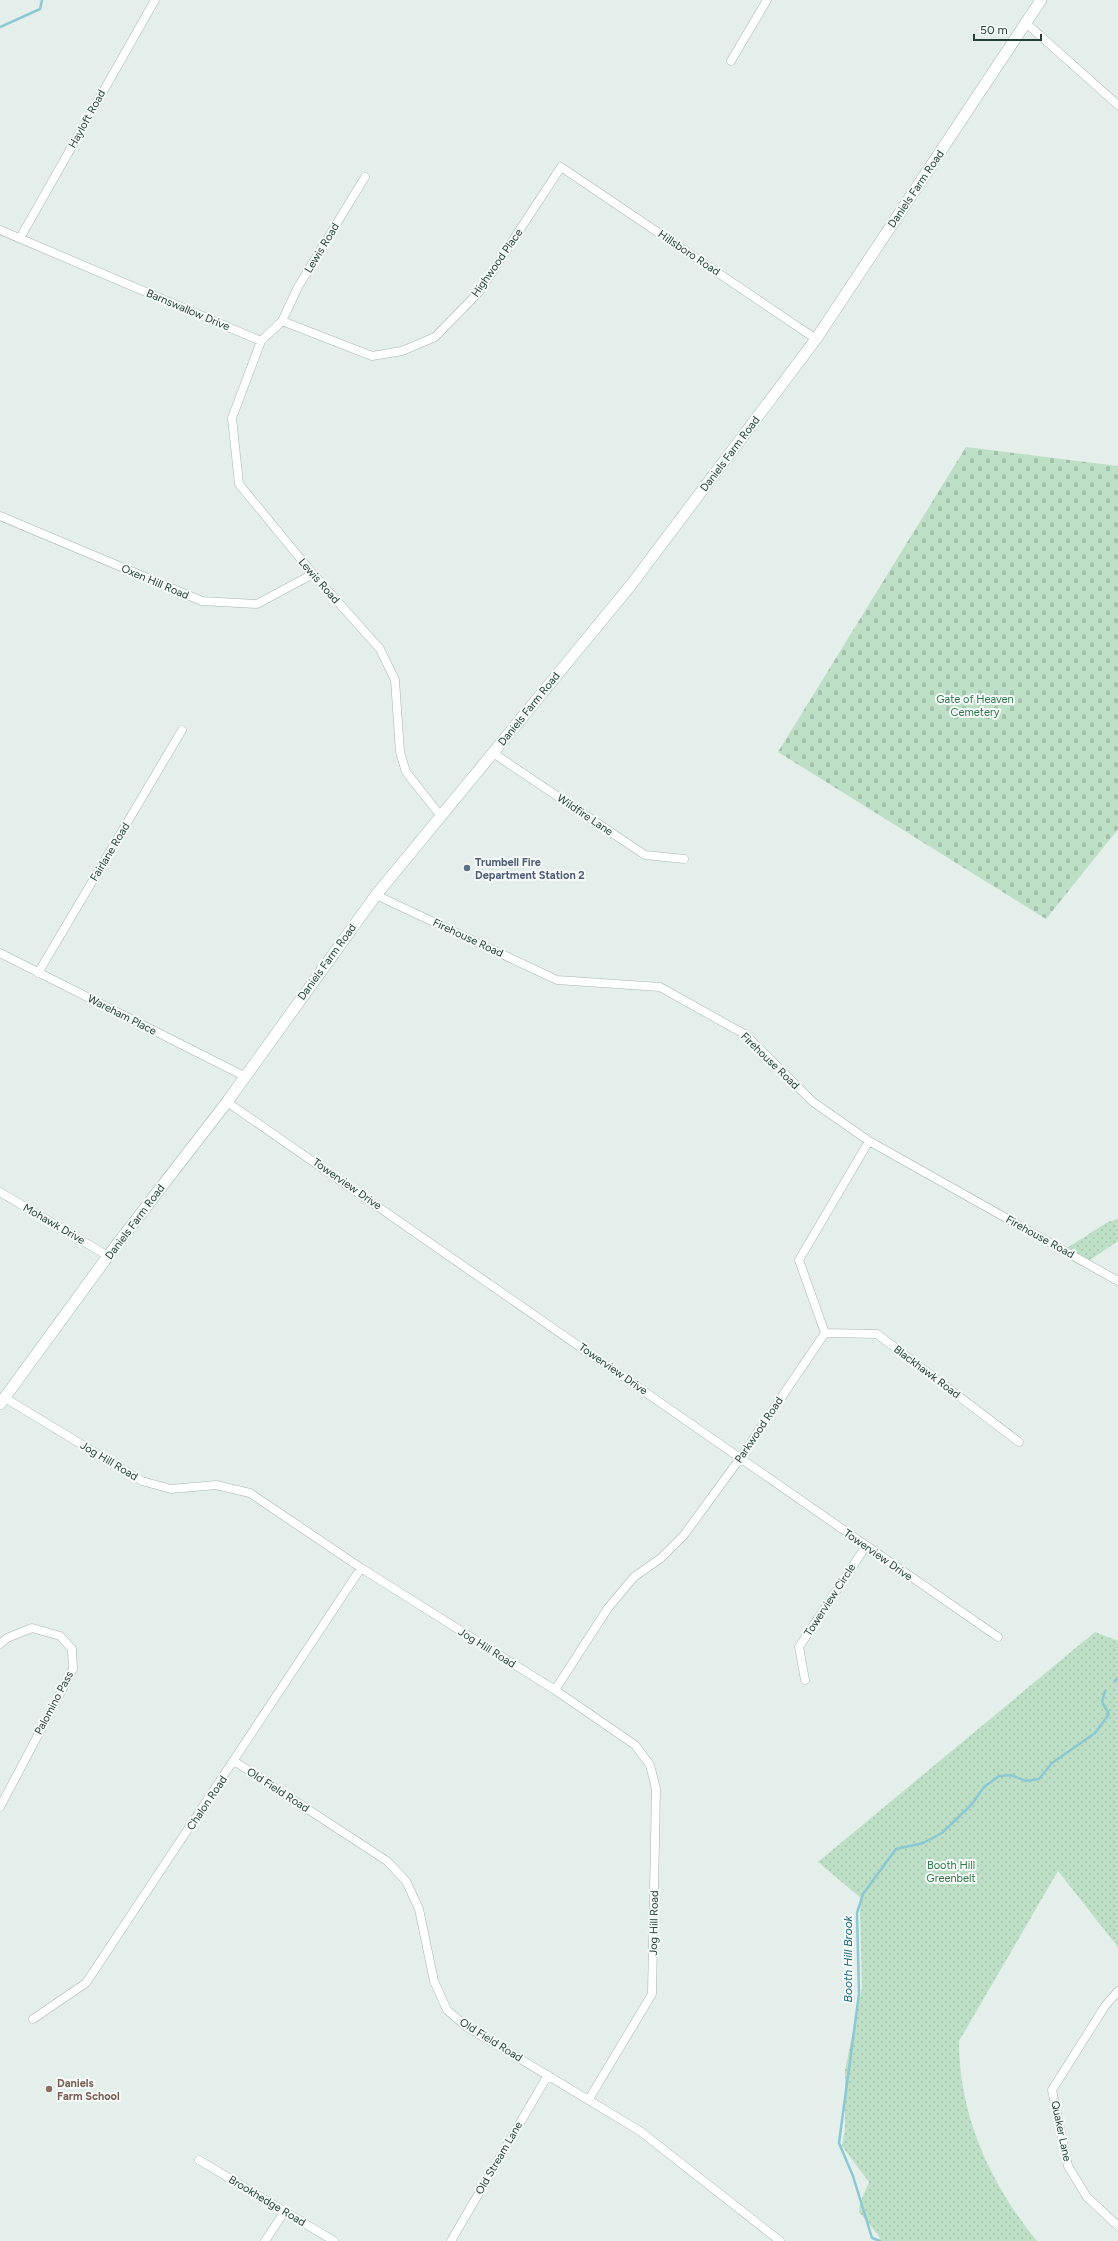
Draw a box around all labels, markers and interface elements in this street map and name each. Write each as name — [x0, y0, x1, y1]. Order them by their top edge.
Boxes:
scale bar — [974, 16, 1041, 42]
text: 50 m — [980, 23, 1008, 37]
street label: Hayloft Road — [66, 88, 108, 150]
street label: Daniels Farm Road — [885, 148, 947, 230]
street label: Lewis Road — [302, 221, 342, 275]
street label: Highwood Place — [469, 226, 525, 300]
street label: Hillsboro Road — [656, 228, 722, 278]
street label: Barnswallow Drive — [144, 287, 232, 333]
street label: Daniels Farm Road — [697, 414, 763, 494]
street label: Lewis Road — [296, 556, 342, 606]
street label: Oxen Hill Road — [119, 562, 191, 602]
street label: Daniels Farm Road — [495, 670, 563, 748]
park label: Gate of Heaven Cemetery — [936, 693, 1014, 719]
street label: Wildfire Lane — [555, 792, 615, 838]
street label: Fairlane Road — [87, 820, 133, 884]
place label: Trumbell Fire Department Station 2 — [475, 856, 585, 882]
marker: Trumbell Fire Department Station 2 — [462, 863, 472, 873]
street label: Firehouse Road — [431, 916, 505, 960]
street label: Daniels Farm Road — [295, 921, 359, 1003]
street label: Wareham Place — [85, 992, 159, 1038]
street label: Firehouse Road — [738, 1030, 802, 1092]
street label: Towerview Drive — [310, 1156, 384, 1212]
street label: Daniels Farm Road — [102, 1182, 168, 1262]
street label: Mohawk Drive — [21, 1201, 87, 1247]
street label: Firehouse Road — [1004, 1213, 1076, 1261]
street label: Towerview Drive — [576, 1341, 650, 1397]
street label: Blackhawk Road — [891, 1343, 963, 1401]
street label: Parkwood Road — [732, 1395, 786, 1465]
street label: Jog Hill Road — [78, 1439, 140, 1483]
street label: Towerview Drive — [841, 1527, 915, 1583]
street label: Towerview Circle — [802, 1561, 858, 1639]
street label: Jog Hill Road — [456, 1625, 518, 1671]
street label: Palomino Pass — [32, 1669, 76, 1737]
street label: Old Field Road — [244, 1765, 312, 1815]
street label: Chalon Road — [184, 1773, 230, 1833]
park label: Booth Hill Greenbelt — [926, 1859, 976, 1885]
street label: Jog Hill Road — [647, 1890, 661, 1956]
water label: Booth Hill Brook — [841, 1914, 855, 2002]
street label: Old Field Road — [457, 2016, 525, 2064]
place label: Daniels Farm School — [57, 2077, 120, 2103]
marker: Daniels Farm School — [44, 2084, 54, 2094]
street label: Quaker Lane — [1048, 2100, 1074, 2162]
street label: Old Stream Lane — [473, 2119, 525, 2197]
street label: Brookhedge Road — [226, 2173, 308, 2229]

